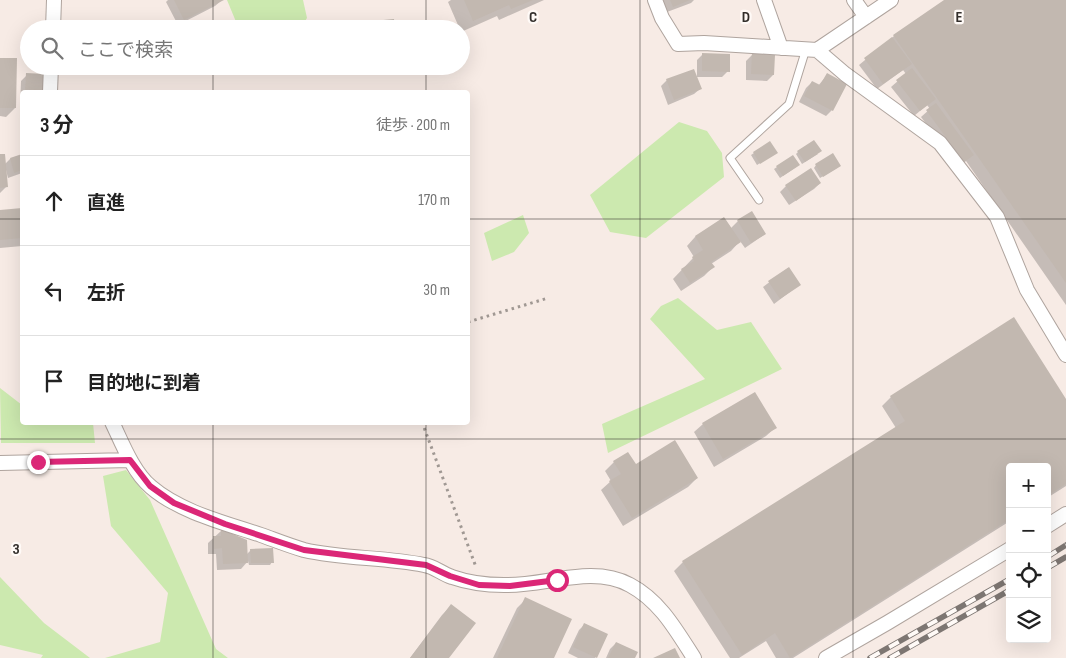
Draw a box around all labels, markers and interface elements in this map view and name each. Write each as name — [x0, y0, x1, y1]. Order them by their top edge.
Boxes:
text: C — [529, 8, 537, 27]
text: D — [742, 8, 750, 27]
text: E — [956, 8, 963, 27]
search box — [20, 20, 470, 75]
icon: search — [38, 34, 66, 62]
text: ここで検索 — [78, 39, 173, 62]
text: 3 分 — [40, 113, 74, 138]
text: 徒歩 · 200 m — [376, 116, 450, 135]
icon: ahead — [40, 187, 68, 215]
text: 170 m — [418, 191, 450, 210]
text: 直進 — [87, 192, 125, 215]
icon: left — [40, 277, 68, 305]
text: 30 m — [423, 281, 450, 300]
text: 左折 — [87, 282, 125, 305]
icon: arrive — [40, 367, 68, 395]
text: 目的地に到着 — [87, 372, 201, 395]
route end — [27, 451, 50, 474]
map controls — [1006, 463, 1051, 643]
button: + — [1006, 463, 1051, 508]
button: − — [1006, 508, 1051, 553]
text: 3 — [12, 540, 20, 559]
button: locate — [1006, 553, 1051, 598]
route start — [546, 569, 569, 592]
button: layers — [1006, 598, 1051, 643]

